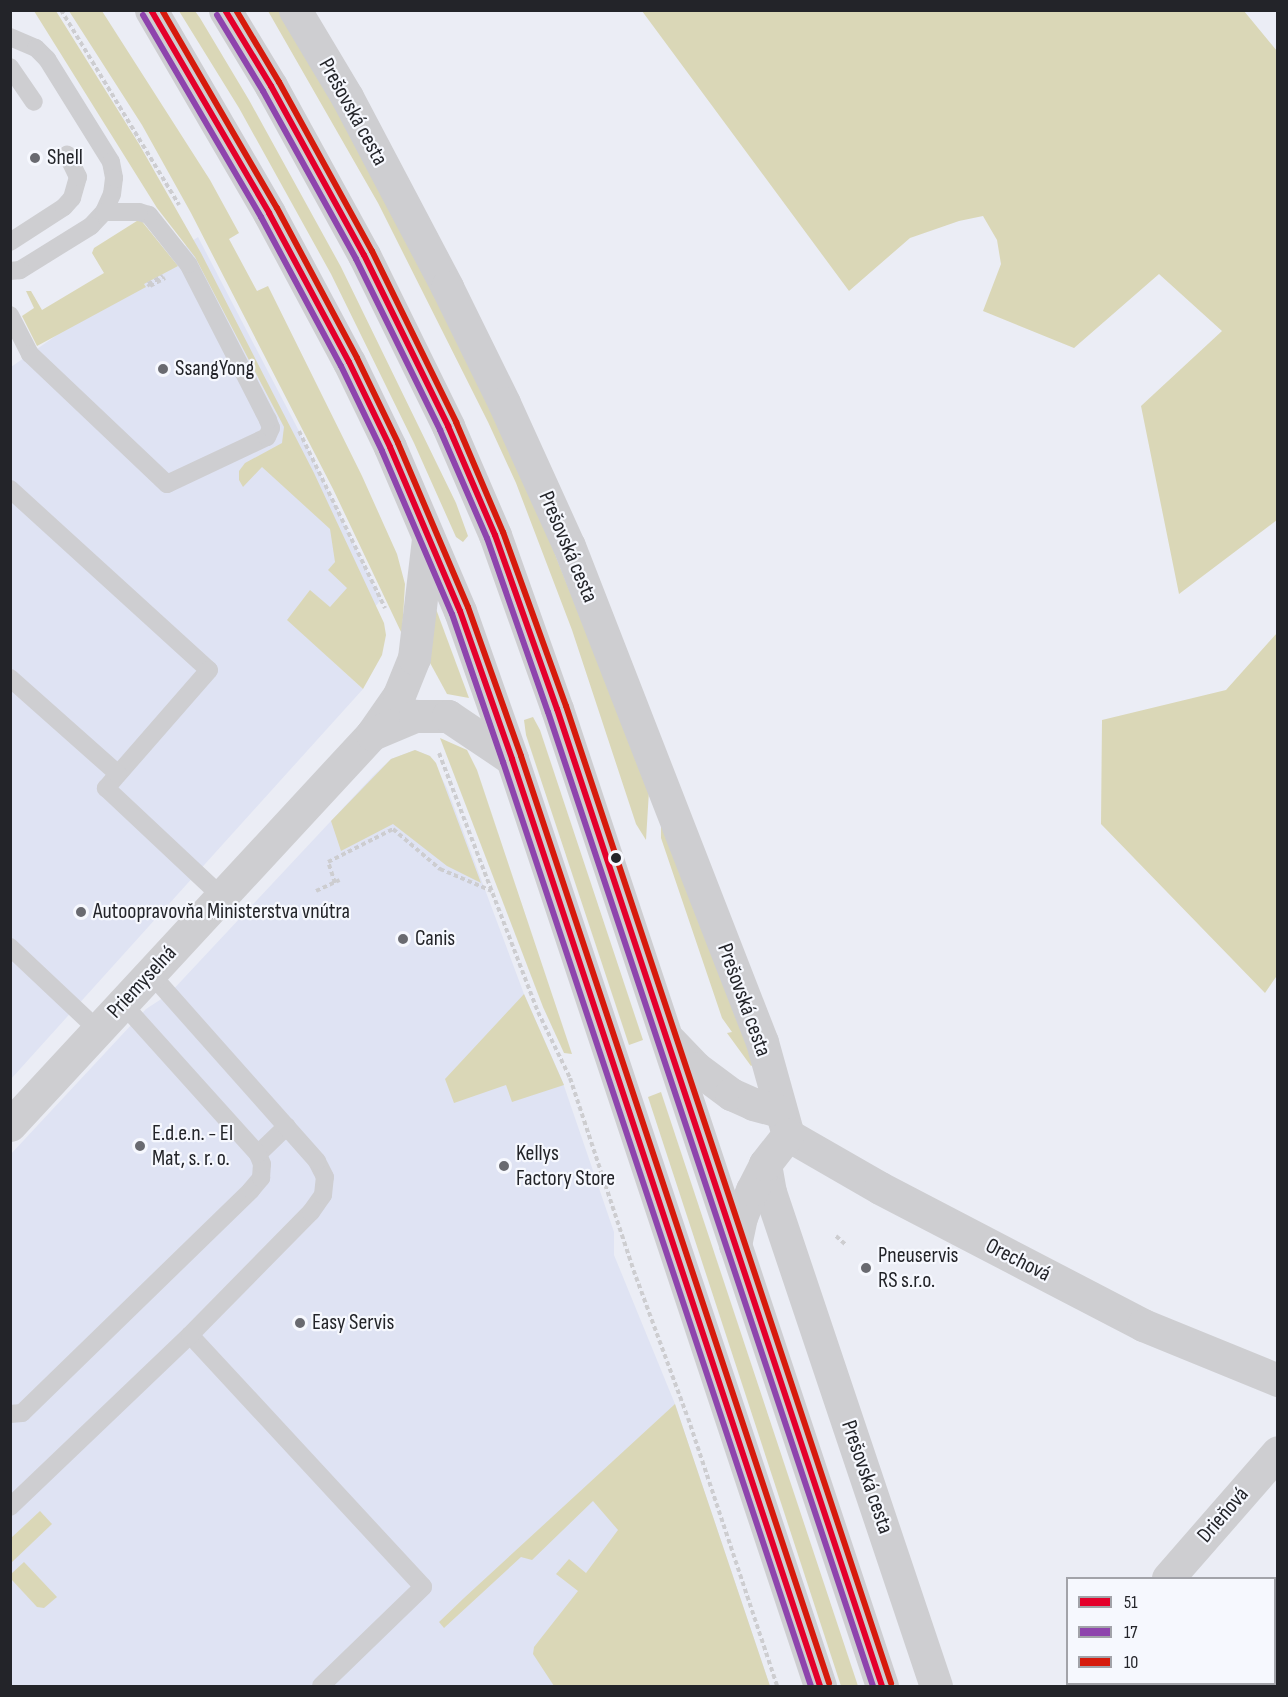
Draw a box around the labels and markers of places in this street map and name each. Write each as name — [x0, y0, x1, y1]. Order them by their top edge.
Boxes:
place label: Shell — [47, 145, 83, 171]
marker: Shell — [28, 151, 42, 165]
place label: SsangYong — [175, 356, 254, 382]
marker: SsangYong — [156, 362, 170, 376]
unlabelled marker — [610, 852, 622, 864]
place label: Autoopravovňa Ministerstva vnútra — [93, 899, 350, 925]
marker: Autoopravovňa Ministerstva vnútra — [74, 905, 88, 919]
place label: Canis — [415, 926, 455, 952]
marker: Canis — [396, 932, 410, 946]
place label: E.d.e.n. - El Mat, s. r. o. — [152, 1120, 233, 1172]
marker: E.d.e.n. - El Mat, s. r. o. — [133, 1139, 147, 1153]
place label: Kellys Factory Store — [516, 1140, 615, 1192]
marker: Kellys Factory Store — [497, 1159, 511, 1173]
place label: Pneuservis RS s.r.o. — [878, 1242, 958, 1294]
marker: Pneuservis RS s.r.o. — [859, 1261, 873, 1275]
place label: Easy Servis — [312, 1310, 394, 1336]
marker: Easy Servis — [293, 1316, 307, 1330]

